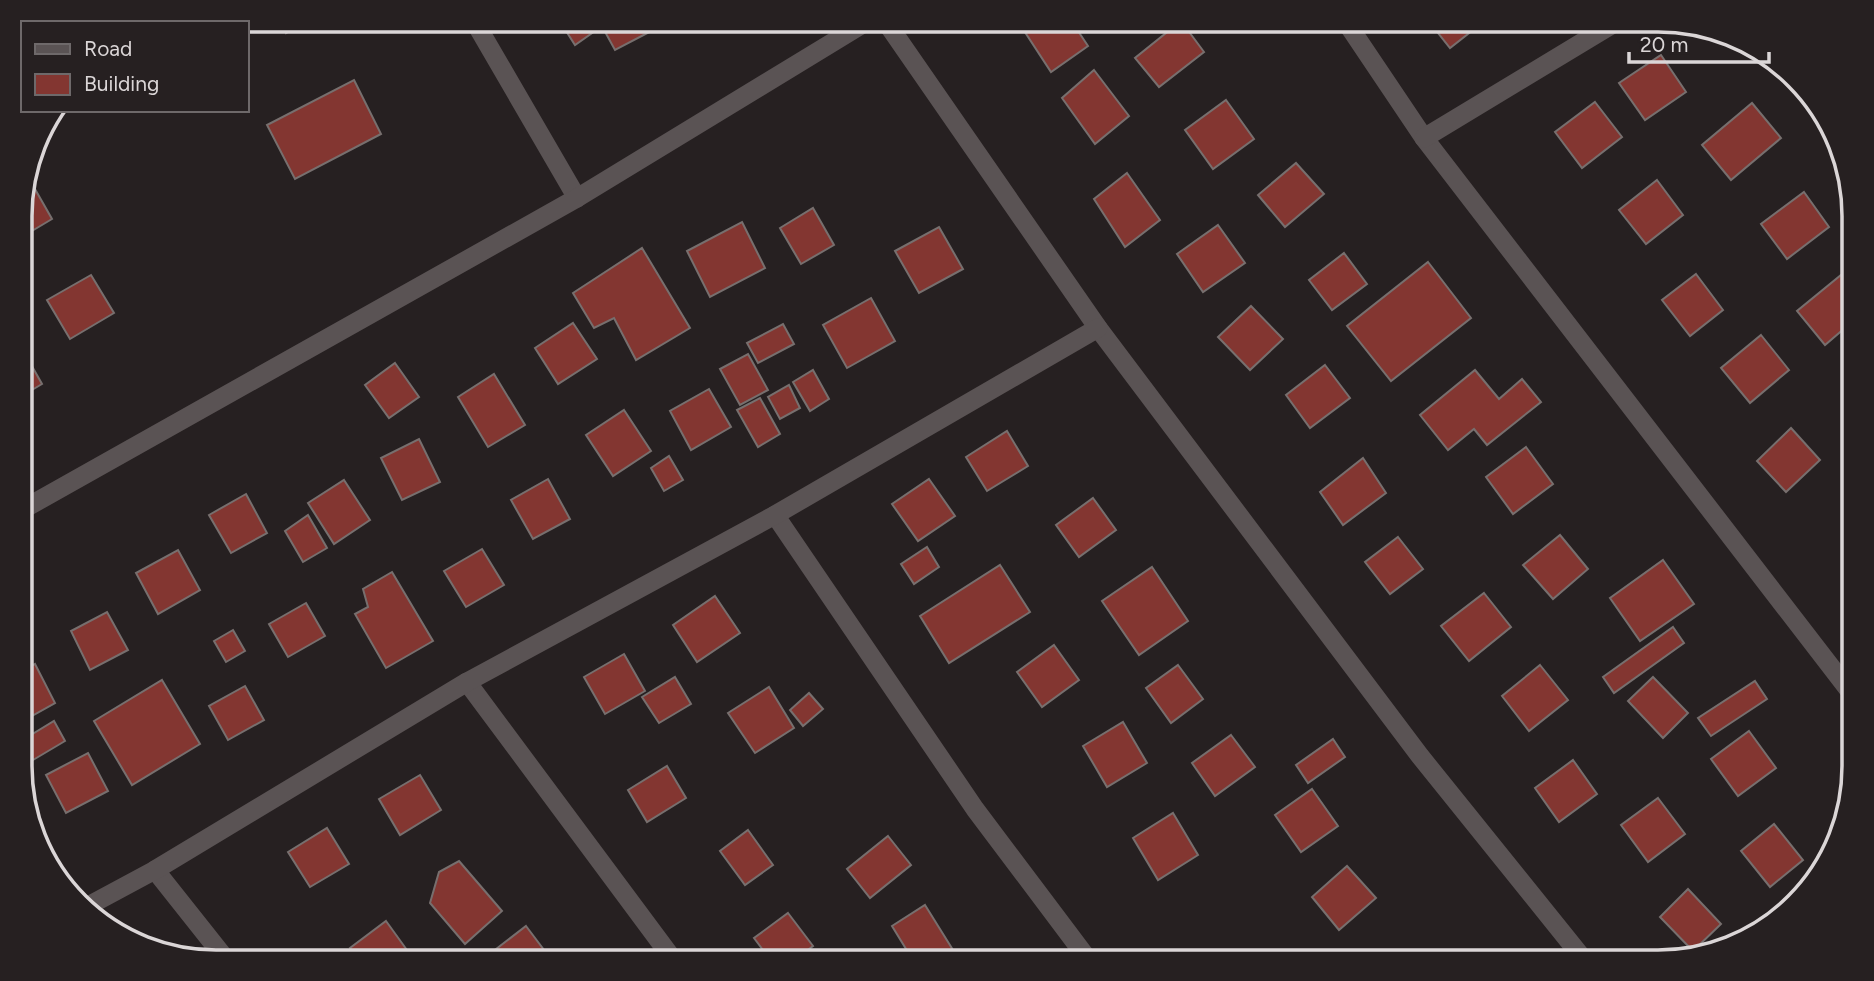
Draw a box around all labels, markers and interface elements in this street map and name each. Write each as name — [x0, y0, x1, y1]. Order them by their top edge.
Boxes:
legend — [21, 21, 248, 112]
scale bar — [1629, 21, 1769, 65]
text: 20 m — [1640, 32, 1688, 57]
text: Road — [84, 36, 132, 61]
text: Building — [84, 71, 159, 96]

